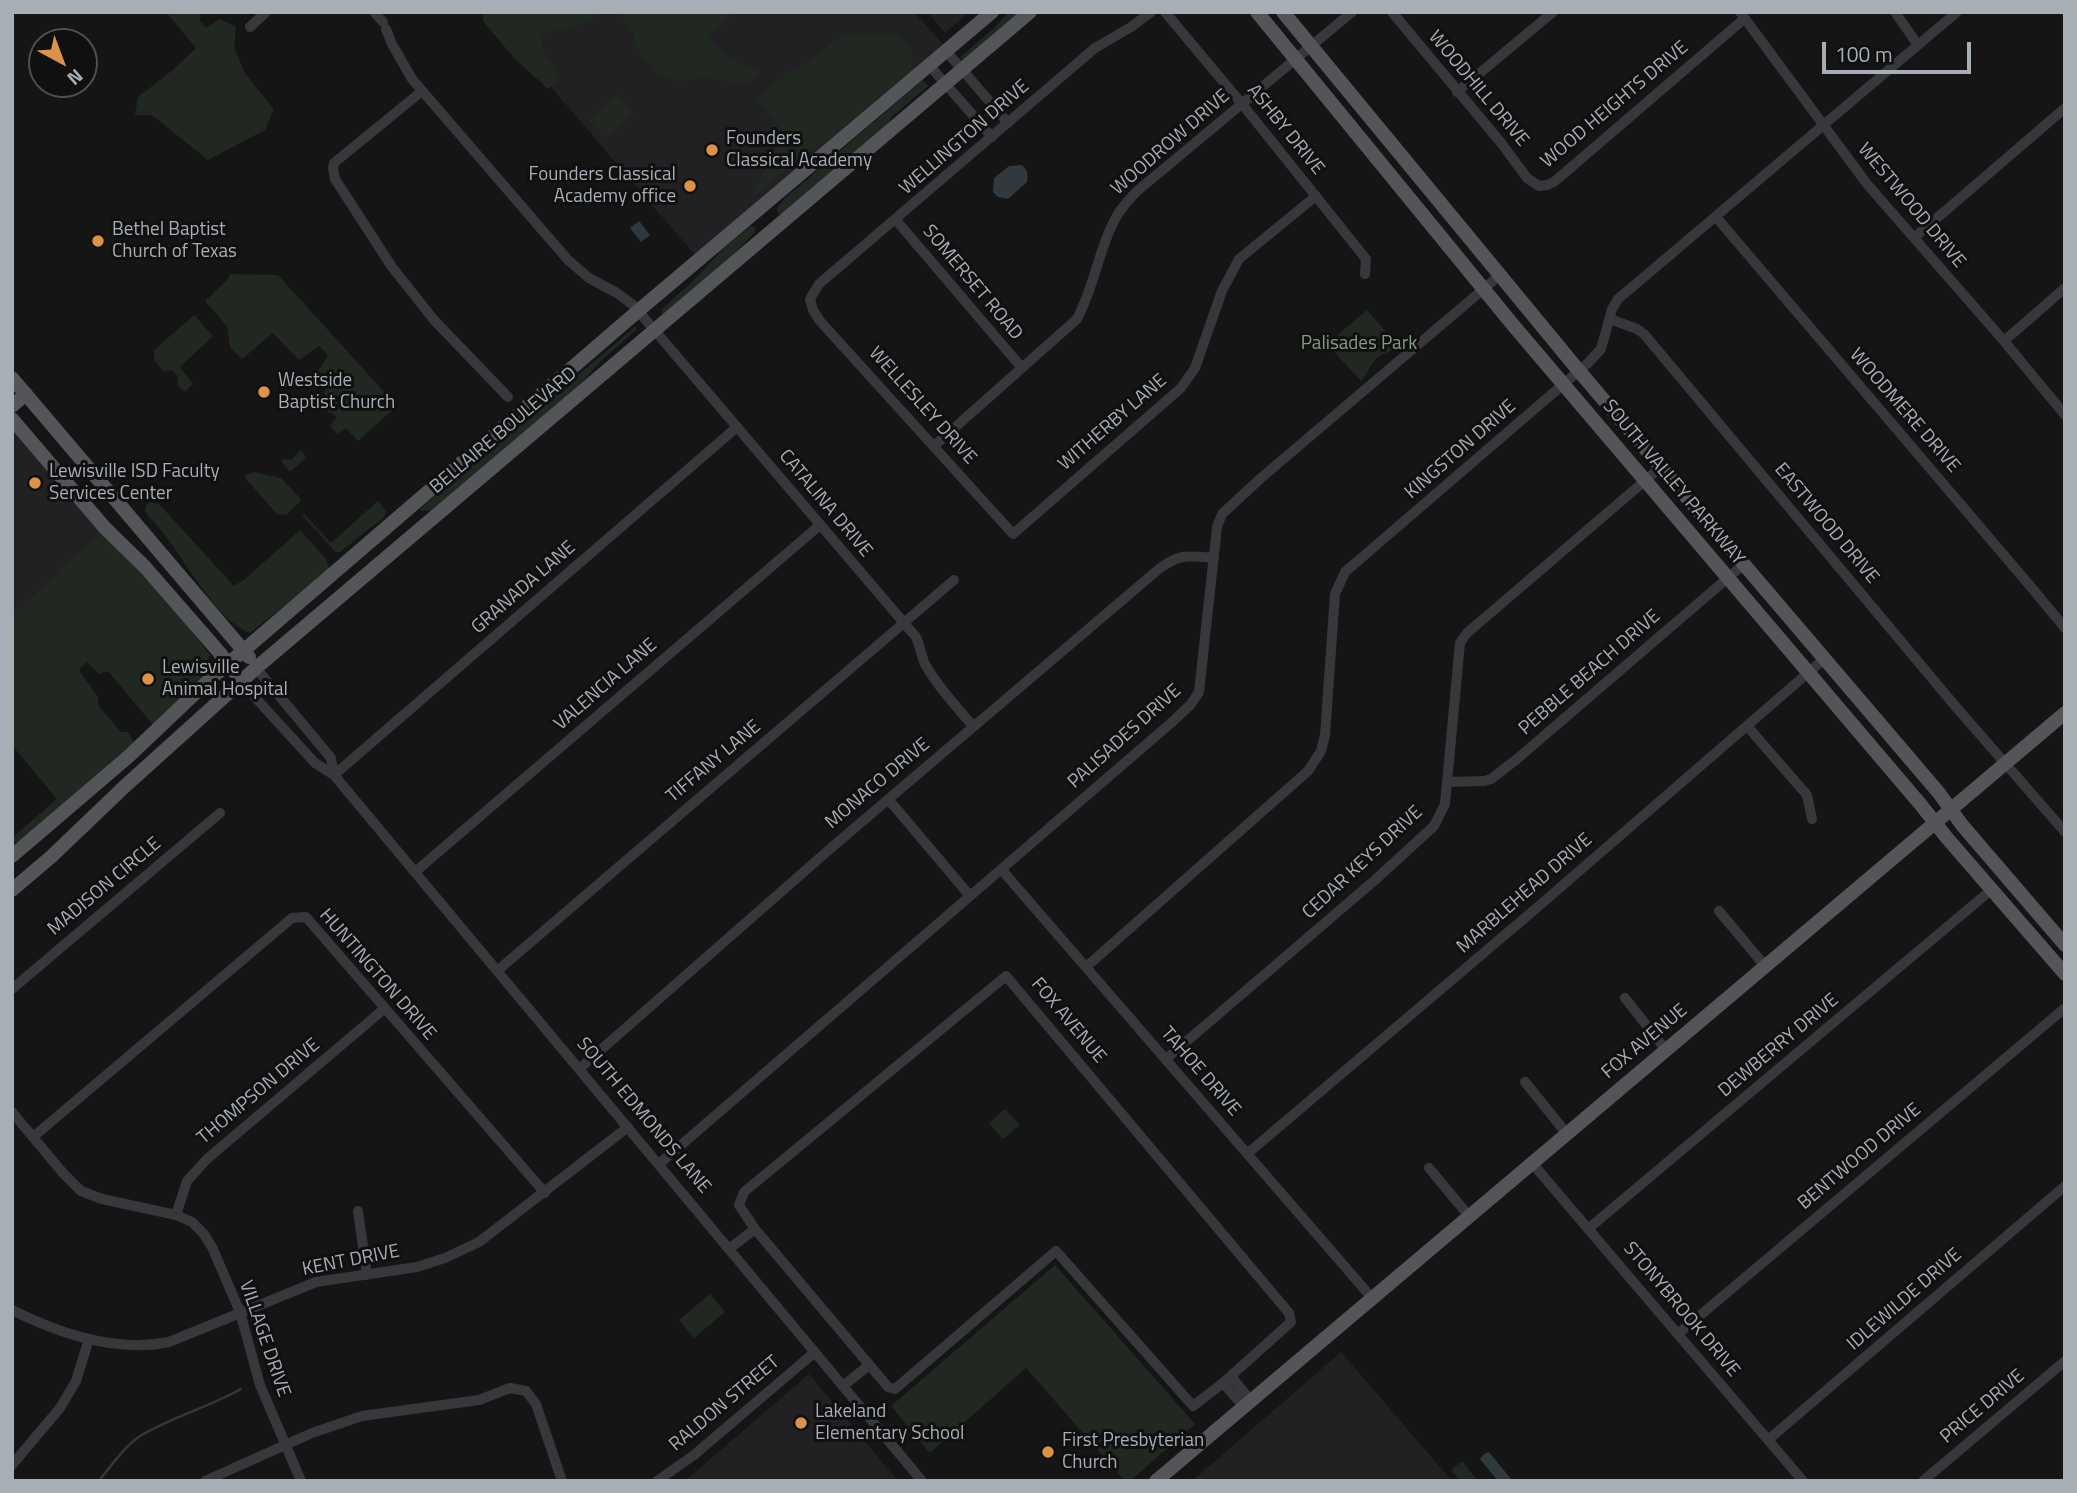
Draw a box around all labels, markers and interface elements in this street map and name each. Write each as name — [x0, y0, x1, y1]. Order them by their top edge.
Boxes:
street label: WOODHILL DRIVE — [1423, 26, 1533, 152]
north arrow — [28, 28, 98, 98]
scale bar — [1825, 28, 1974, 72]
street label: WOOD HEIGHTS DRIVE — [1537, 37, 1693, 173]
text: 100 m — [1835, 38, 1892, 70]
text: N — [61, 62, 90, 93]
street label: WELLINGTON DRIVE — [896, 76, 1034, 200]
street label: ASHBY DRIVE — [1241, 80, 1329, 180]
street label: WOODROW DRIVE — [1107, 85, 1235, 201]
place label: Founders Classical Academy — [726, 128, 872, 172]
street label: WESTWOOD DRIVE — [1852, 139, 1970, 273]
marker: Founders Classical Academy — [704, 142, 720, 158]
place label: Founders Classical Academy office — [529, 164, 676, 208]
marker: Founders Classical Academy office — [682, 178, 698, 194]
place label: Bethel Baptist Church of Texas — [112, 219, 237, 263]
street label: SOMERSET ROAD — [917, 221, 1027, 345]
marker: Bethel Baptist Church of Texas — [90, 233, 106, 249]
park label: Palisades Park — [1301, 333, 1417, 355]
street label: WELLESLEY DRIVE — [863, 342, 981, 470]
street label: WOODMERE DRIVE — [1844, 344, 1964, 478]
street label: BELLAIRE BOULEVARD — [426, 363, 582, 499]
place label: Westside Baptist Church — [278, 370, 395, 414]
street label: WITHERBY LANE — [1054, 370, 1172, 476]
marker: Westside Baptist Church — [256, 384, 272, 400]
street label: KINGSTON DRIVE — [1401, 396, 1521, 504]
street label: SOUTH VALLEY PARKWAY — [1597, 396, 1749, 570]
street label: CATALINA DRIVE — [773, 446, 877, 562]
street label: EASTWOOD DRIVE — [1769, 459, 1883, 589]
place label: Lewisville ISD Faculty Services Center — [49, 461, 220, 505]
marker: Lewisville ISD Faculty Services Center — [27, 475, 43, 491]
street label: GRANADA LANE — [467, 537, 581, 639]
street label: PEBBLE BEACH DRIVE — [1515, 605, 1665, 741]
street label: VALENCIA LANE — [550, 634, 662, 736]
place label: Lewisville Animal Hospital — [162, 657, 288, 701]
marker: Lewisville Animal Hospital — [140, 671, 156, 687]
street label: PALISADES DRIVE — [1064, 680, 1186, 794]
street label: TIFFANY LANE — [662, 716, 766, 808]
street label: MONACO DRIVE — [821, 734, 935, 834]
street label: CEDAR KEYS DRIVE — [1298, 801, 1428, 925]
street label: MARBLEHEAD DRIVE — [1453, 829, 1597, 959]
street label: MADISON CIRCLE — [44, 833, 166, 941]
street label: HUNTINGTON DRIVE — [314, 905, 440, 1045]
street label: FOX AVENUE — [1026, 974, 1110, 1068]
street label: DEWBERRY DRIVE — [1714, 989, 1844, 1103]
street label: FOX AVENUE — [1598, 1000, 1692, 1084]
street label: TAHOE DRIVE — [1155, 1023, 1245, 1121]
street label: SOUTH EDMONDS LANE — [571, 1033, 715, 1199]
street label: THOMPSON DRIVE — [193, 1034, 325, 1150]
street label: BENTWOOD DRIVE — [1794, 1099, 1926, 1215]
street label: STONYBROOK DRIVE — [1618, 1238, 1744, 1382]
street label: KENT DRIVE — [300, 1240, 402, 1282]
street label: IDLEWILDE DRIVE — [1843, 1244, 1967, 1356]
street label: VILLAGE DRIVE — [233, 1278, 295, 1400]
street label: RALDON STREET — [665, 1351, 785, 1457]
street label: PRICE DRIVE — [1936, 1365, 2030, 1449]
place label: Lakeland Elementary School — [815, 1401, 964, 1445]
marker: Lakeland Elementary School — [793, 1415, 809, 1431]
place label: First Presbyterian Church — [1062, 1430, 1204, 1474]
marker: First Presbyterian Church — [1040, 1444, 1056, 1460]

